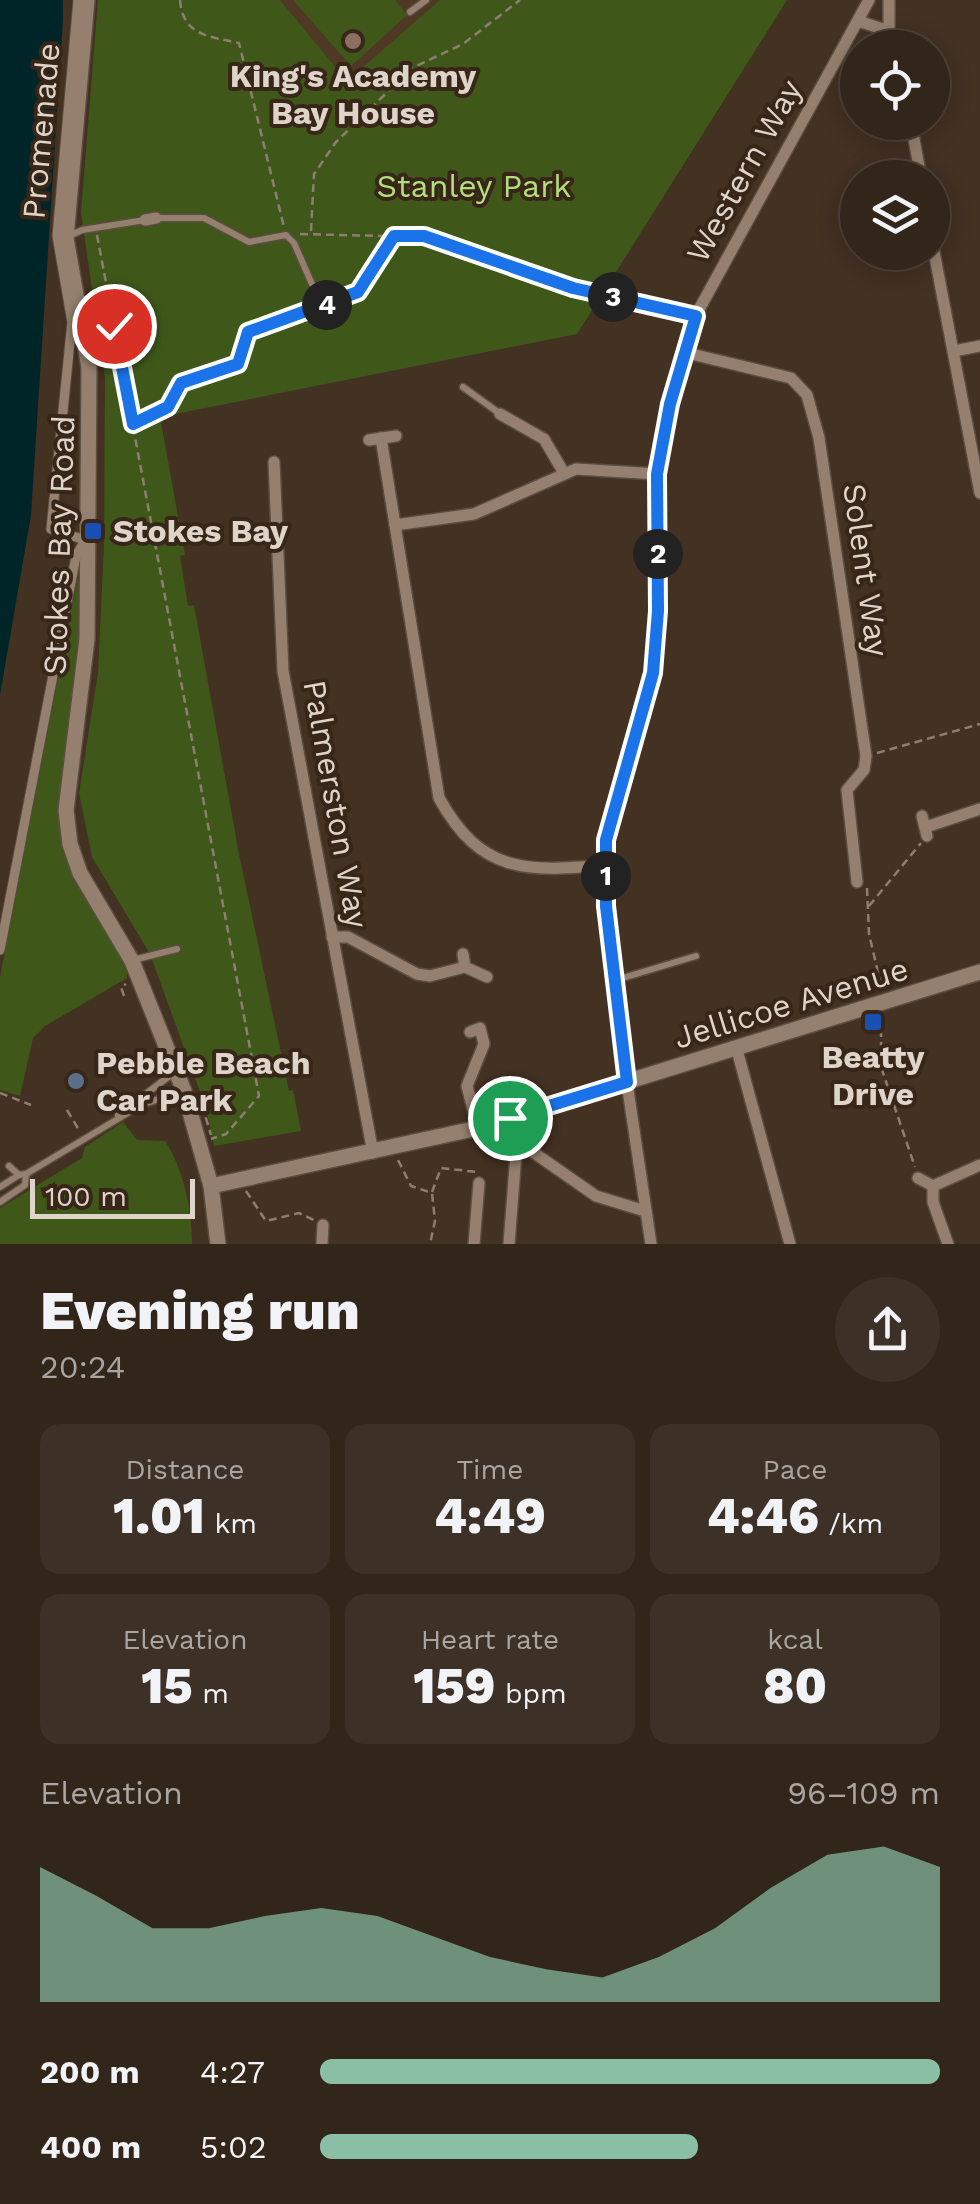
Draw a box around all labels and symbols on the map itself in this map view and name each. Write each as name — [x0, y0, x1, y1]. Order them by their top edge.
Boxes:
marker: King's Academy Bay House — [342, 30, 364, 52]
street label: Promenade — [14, 41, 68, 221]
place label: King's Academy Bay House — [230, 57, 477, 132]
street label: Western Way — [678, 73, 810, 269]
park label: Stanley Park — [377, 167, 571, 205]
pin: 3 — [588, 272, 638, 322]
pin: 4 — [302, 280, 352, 330]
pin — [72, 284, 157, 369]
street label: Stokes Bay Road — [35, 415, 83, 675]
street label: Solent Way — [835, 481, 897, 659]
place label: Stokes Bay — [113, 512, 289, 550]
marker: Stokes Bay — [82, 520, 104, 542]
pin: 2 — [633, 529, 683, 579]
street label: Palmerston Way — [295, 677, 377, 932]
pin: 1 — [581, 851, 631, 901]
street label: Jellicoe Avenue — [669, 949, 913, 1057]
marker: Beatty Drive — [862, 1011, 884, 1033]
place label: Beatty Drive — [821, 1038, 926, 1113]
place label: Pebble Beach Car Park — [96, 1044, 311, 1119]
marker: Pebble Beach Car Park — [65, 1070, 87, 1092]
pin — [468, 1076, 553, 1161]
scale bar — [30, 1174, 195, 1218]

